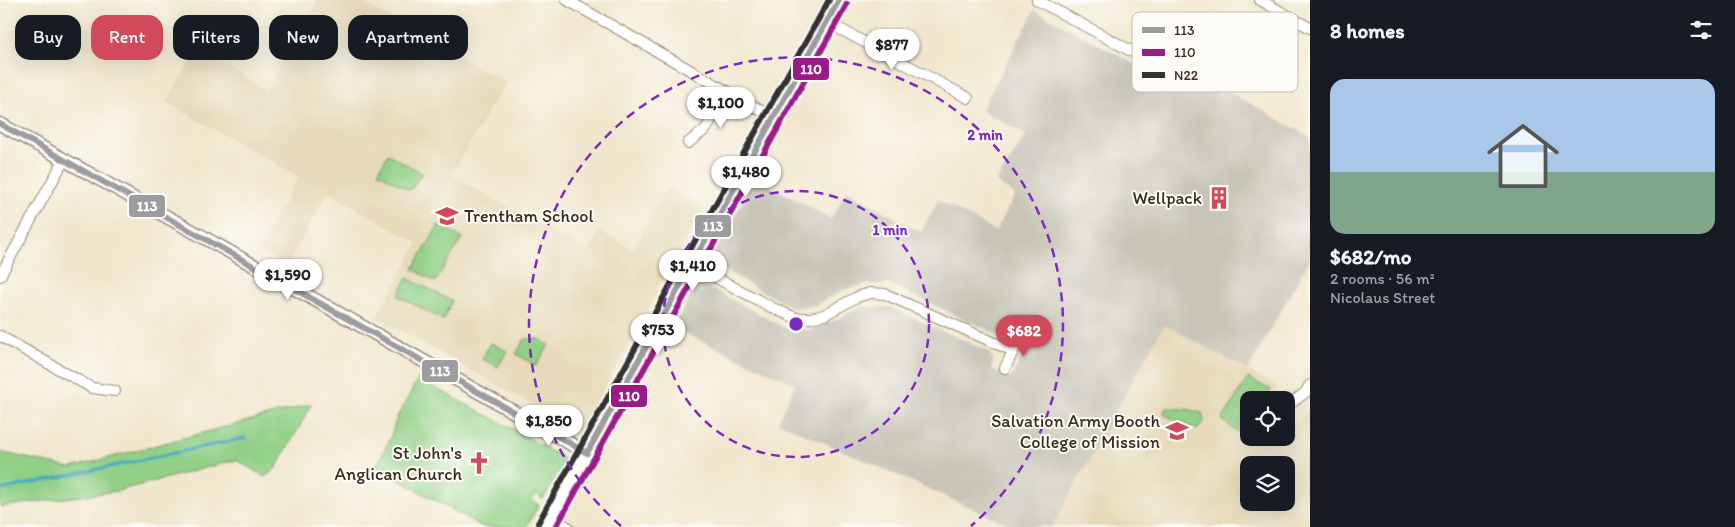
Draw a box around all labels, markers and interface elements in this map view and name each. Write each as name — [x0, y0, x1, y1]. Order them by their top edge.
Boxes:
legend — [1132, 12, 1298, 92]
chip: Buy — [15, 15, 81, 60]
chip: Rent — [91, 15, 163, 60]
chip: Filters — [173, 15, 259, 60]
chip: New — [269, 15, 338, 60]
chip: Apartment — [348, 15, 468, 60]
icon: filters — [1687, 16, 1715, 44]
text: 8 homes — [1330, 18, 1405, 43]
text: 113 — [1174, 22, 1195, 39]
pin: $877 — [862, 28, 922, 71]
text: $877 — [876, 35, 908, 54]
text: 110 — [1174, 44, 1196, 61]
line badge: 110 — [792, 57, 830, 81]
text: 110 — [800, 61, 822, 78]
text: N22 — [1174, 67, 1199, 84]
pin: $1,100 — [680, 86, 762, 129]
text: $1,100 — [698, 93, 744, 112]
icon: home — [1478, 111, 1568, 201]
text: 2 min — [967, 126, 1004, 144]
pin: $1,480 — [705, 156, 787, 198]
text: $1,480 — [722, 162, 770, 181]
building icon: Wellpack — [1206, 185, 1232, 211]
place label: Wellpack — [1132, 187, 1202, 209]
line badge: 113 — [128, 194, 166, 218]
text: 113 — [137, 198, 158, 215]
school or university icon: Trentham School — [434, 203, 460, 229]
place label: Trentham School — [464, 205, 594, 227]
line badge: 113 — [694, 214, 732, 238]
text: 113 — [703, 218, 724, 235]
text: 1 min — [873, 221, 908, 239]
text: $682/mo — [1330, 244, 1411, 269]
pin: $1,410 — [652, 250, 734, 292]
text: $1,410 — [670, 256, 716, 275]
pin: $1,590 — [247, 258, 329, 301]
text: $1,590 — [265, 265, 311, 284]
text: 2 rooms · 56 m² — [1330, 269, 1435, 288]
text: Nicolaus Street — [1330, 288, 1435, 307]
pin: $753 — [628, 314, 688, 356]
pin: $682 — [994, 314, 1054, 357]
centre of rings — [787, 315, 805, 333]
text: $753 — [641, 320, 675, 339]
text: $682 — [1007, 321, 1041, 340]
line badge: 113 — [421, 359, 459, 383]
text: 113 — [430, 363, 451, 380]
line badge: 110 — [610, 384, 648, 408]
text: 110 — [618, 388, 640, 405]
map controls — [1240, 391, 1295, 511]
button: locate — [1240, 391, 1295, 446]
pin: $1,850 — [508, 404, 590, 447]
place label: Salvation Army Booth College of Mission — [991, 410, 1160, 453]
text: $1,850 — [526, 411, 572, 430]
school or university icon: Salvation Army Booth College of Mission — [1164, 418, 1190, 444]
place label: St John's Anglican Church — [334, 442, 462, 485]
church icon: St John's Anglican Church — [466, 450, 492, 476]
button: layers — [1240, 456, 1295, 511]

